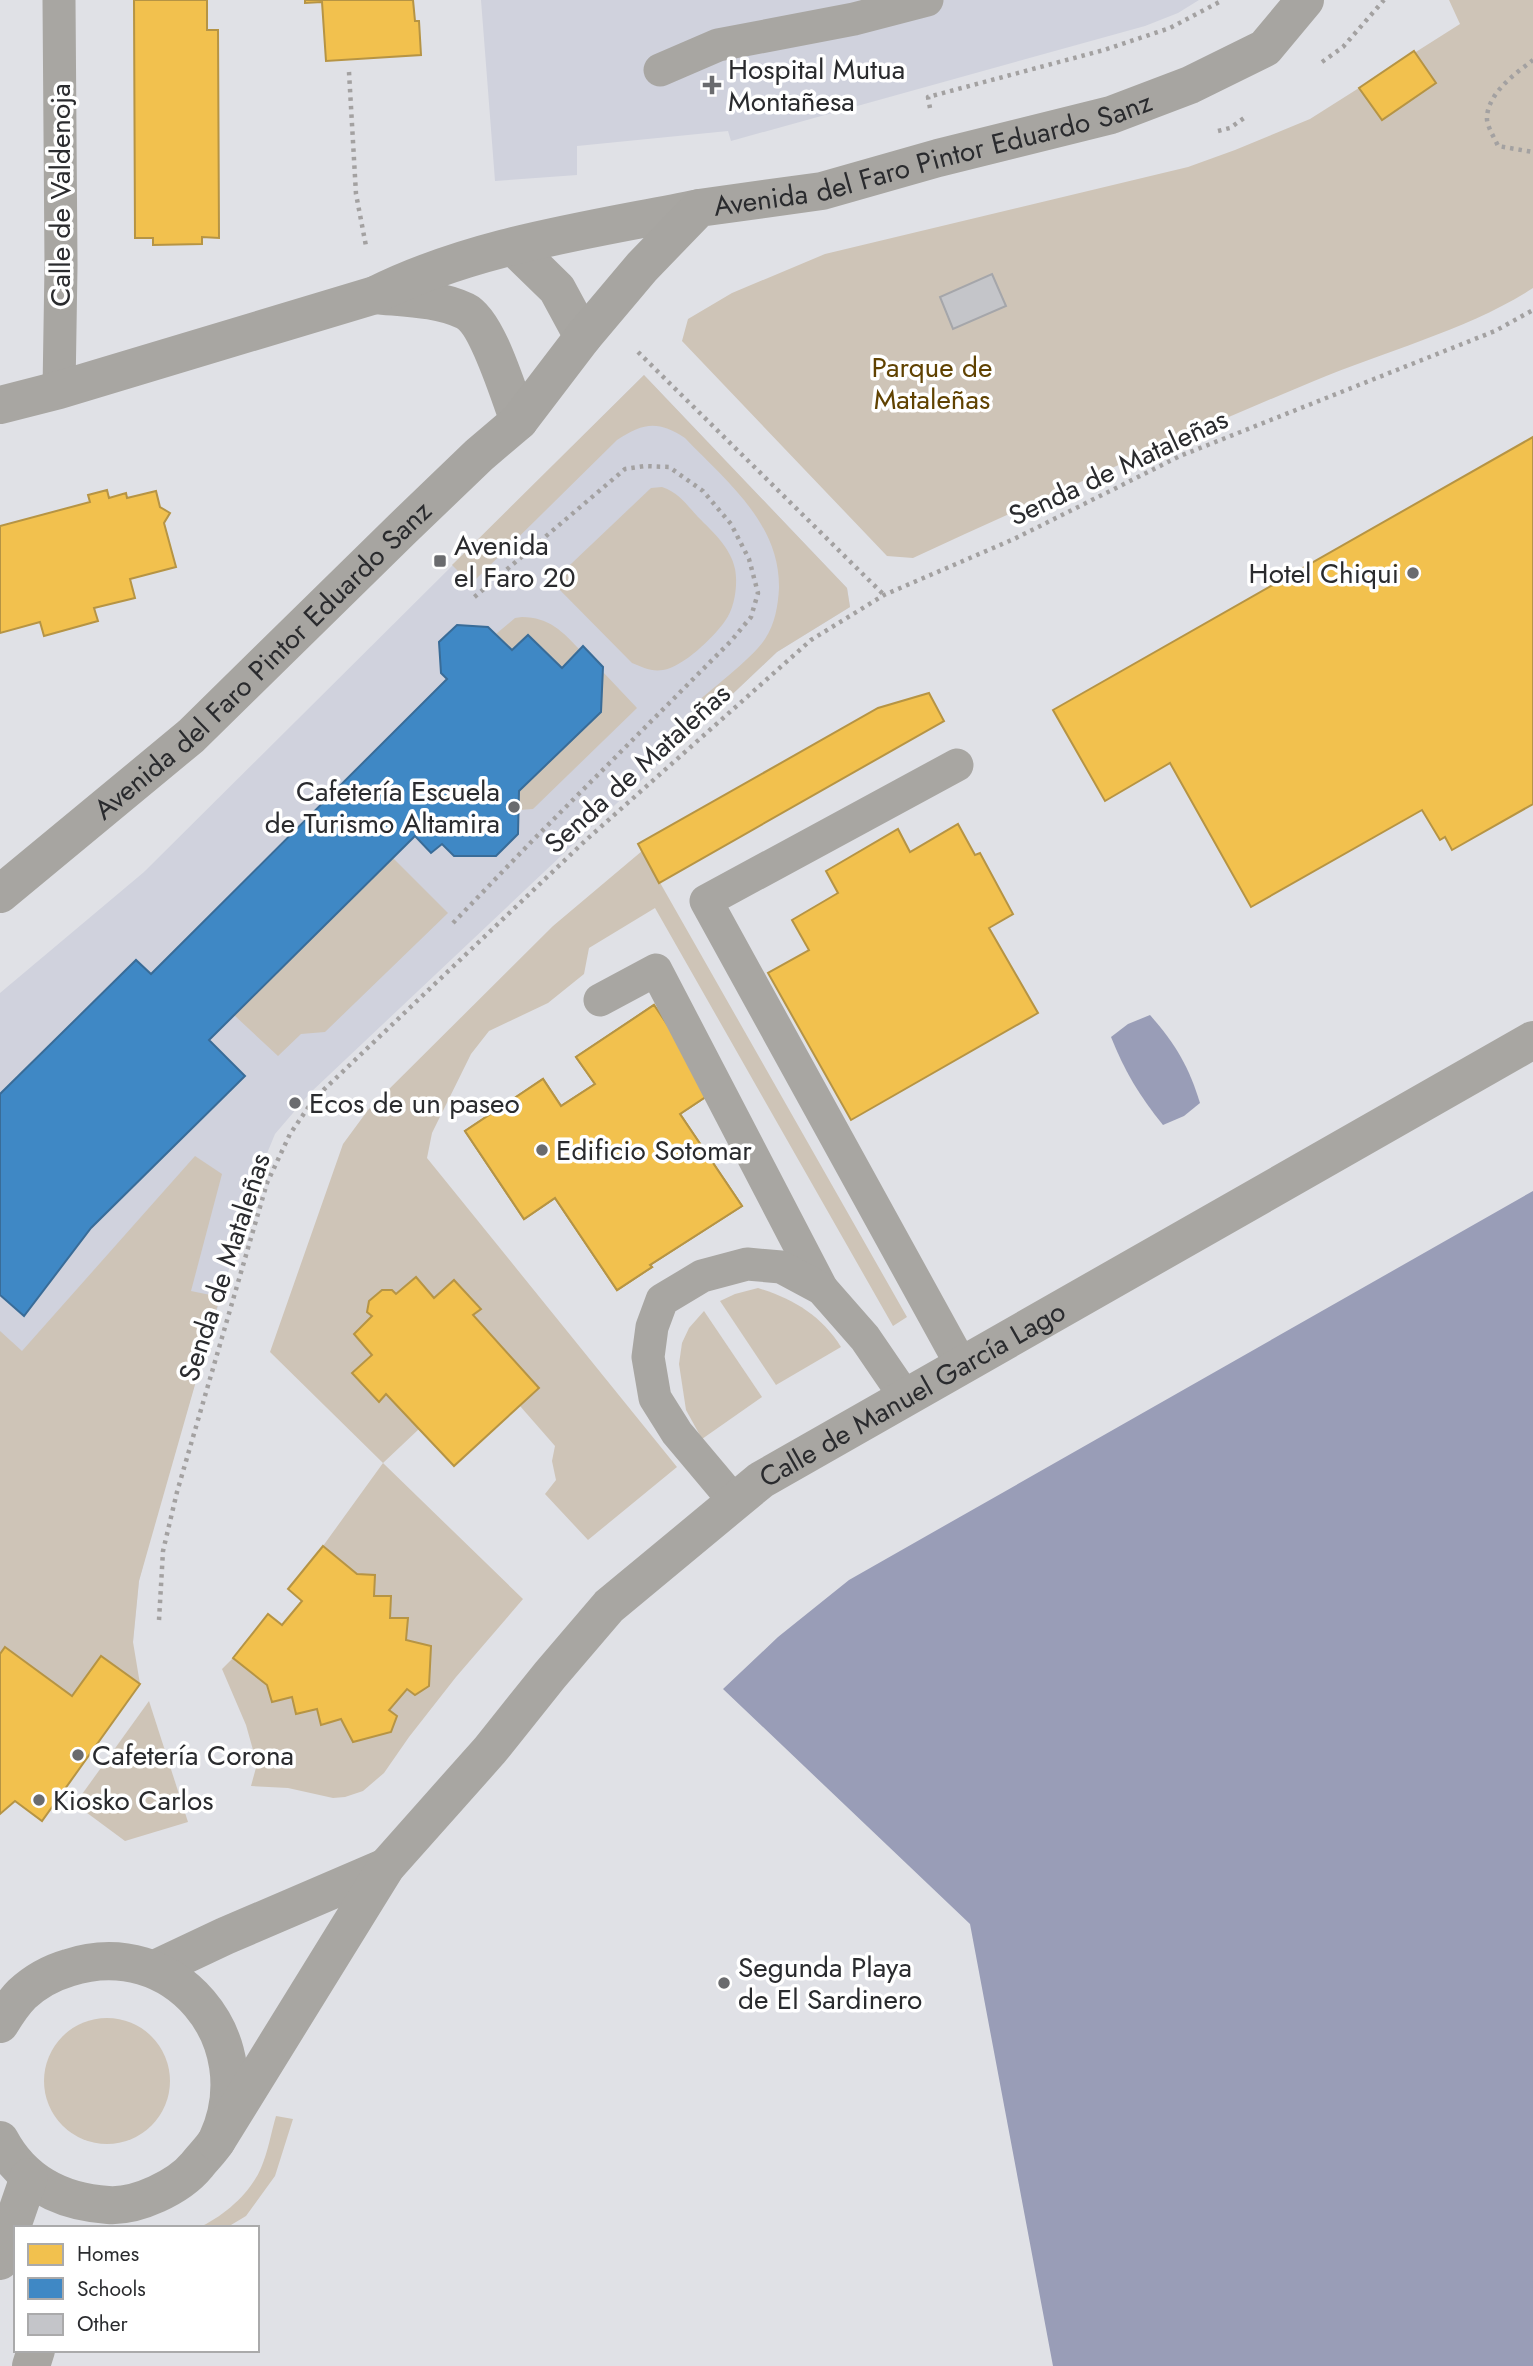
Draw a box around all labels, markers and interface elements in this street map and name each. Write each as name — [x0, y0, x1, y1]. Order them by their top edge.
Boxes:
place label: Hospital Mutua Montañesa — [728, 49, 905, 122]
marker: Hospital Mutua Montañesa — [702, 75, 722, 95]
street label: Avenida del Faro Pintor Eduardo Sanz — [711, 81, 1158, 227]
street label: Calle de Valdenoja — [40, 83, 81, 307]
park label: Parque de Mataleñas — [871, 347, 993, 420]
street label: Senda de Mataleñas — [1002, 399, 1235, 536]
street label: Avenida del Faro Pintor Eduardo Sanz — [85, 491, 441, 829]
place label: Avenida el Faro 20 — [454, 525, 576, 598]
marker: Avenida el Faro 20 — [432, 553, 448, 569]
place label: Hotel Chiqui — [1249, 553, 1399, 594]
marker: Hotel Chiqui — [1405, 565, 1421, 581]
street label: Senda de Mataleñas — [535, 674, 739, 863]
place label: Cafetería Escuela de Turismo Altamira — [265, 771, 500, 844]
marker: Cafetería Escuela de Turismo Altamira — [506, 799, 522, 815]
place label: Ecos de un paseo — [309, 1083, 520, 1124]
marker: Ecos de un paseo — [287, 1095, 303, 1111]
place label: Edificio Sotomar — [556, 1130, 752, 1171]
marker: Edificio Sotomar — [534, 1142, 550, 1158]
street label: Senda de Mataleñas — [168, 1148, 281, 1387]
street label: Calle de Manuel García Lago — [752, 1291, 1073, 1498]
place label: Cafetería Corona — [92, 1735, 294, 1776]
marker: Cafetería Corona — [70, 1747, 86, 1763]
place label: Kiosko Carlos — [53, 1780, 214, 1821]
marker: Kiosko Carlos — [31, 1792, 47, 1808]
place label: Segunda Playa de El Sardinero — [738, 1947, 922, 2020]
marker: Segunda Playa de El Sardinero — [716, 1975, 732, 1991]
legend — [14, 2226, 259, 2352]
text: Homes — [77, 2239, 139, 2269]
text: Schools — [77, 2274, 146, 2304]
text: Other — [77, 2309, 128, 2339]

